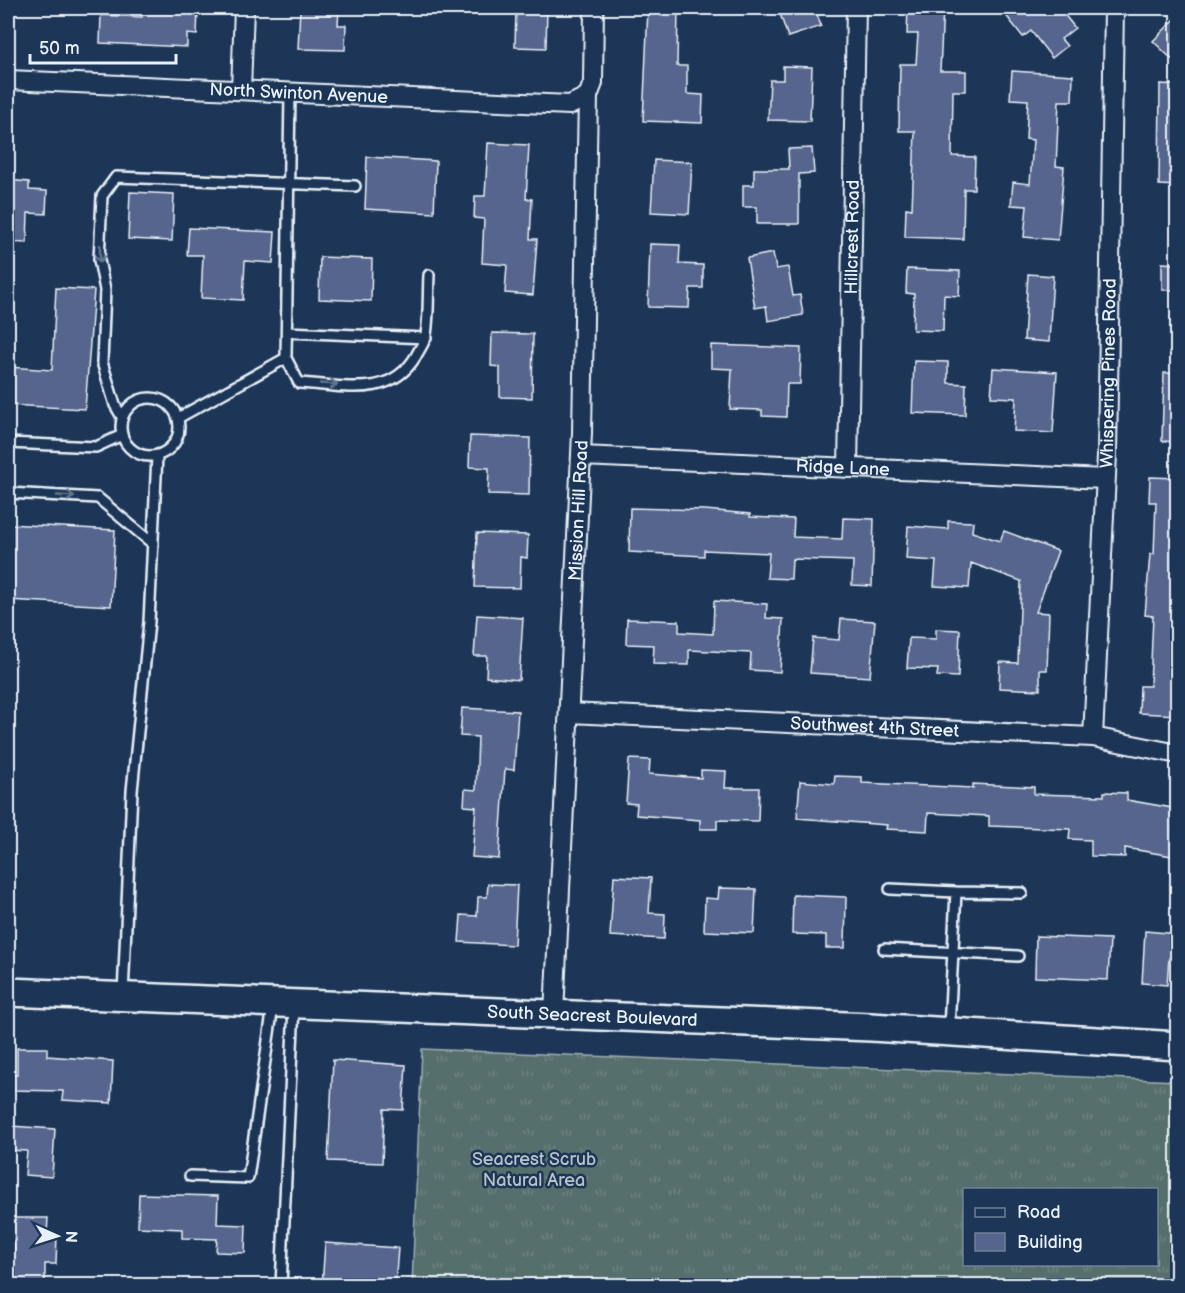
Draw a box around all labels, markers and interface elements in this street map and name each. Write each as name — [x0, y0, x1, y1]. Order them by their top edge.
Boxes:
scale bar — [30, 27, 176, 65]
text: 50 m — [39, 38, 80, 59]
street label: North Swinton Avenue — [209, 78, 389, 107]
street label: Hillcrest Road — [841, 180, 864, 295]
one-way arrow — [94, 244, 106, 264]
street label: Whispering Pines Road — [1096, 278, 1120, 469]
one-way arrow — [319, 379, 339, 390]
street label: Mission Hill Road — [564, 440, 592, 581]
street label: Ridge Lane — [795, 455, 891, 480]
one-way arrow — [55, 491, 75, 502]
street label: Southwest 4th Street — [790, 713, 960, 741]
street label: South Seacrest Boulevard — [487, 1001, 698, 1030]
park label: Seacrest Scrub Natural Area — [472, 1149, 596, 1191]
legend — [963, 1188, 1158, 1266]
text: Road — [1017, 1202, 1061, 1223]
north arrow — [27, 1206, 87, 1266]
text: N — [61, 1230, 80, 1243]
text: Building — [1017, 1232, 1083, 1253]

